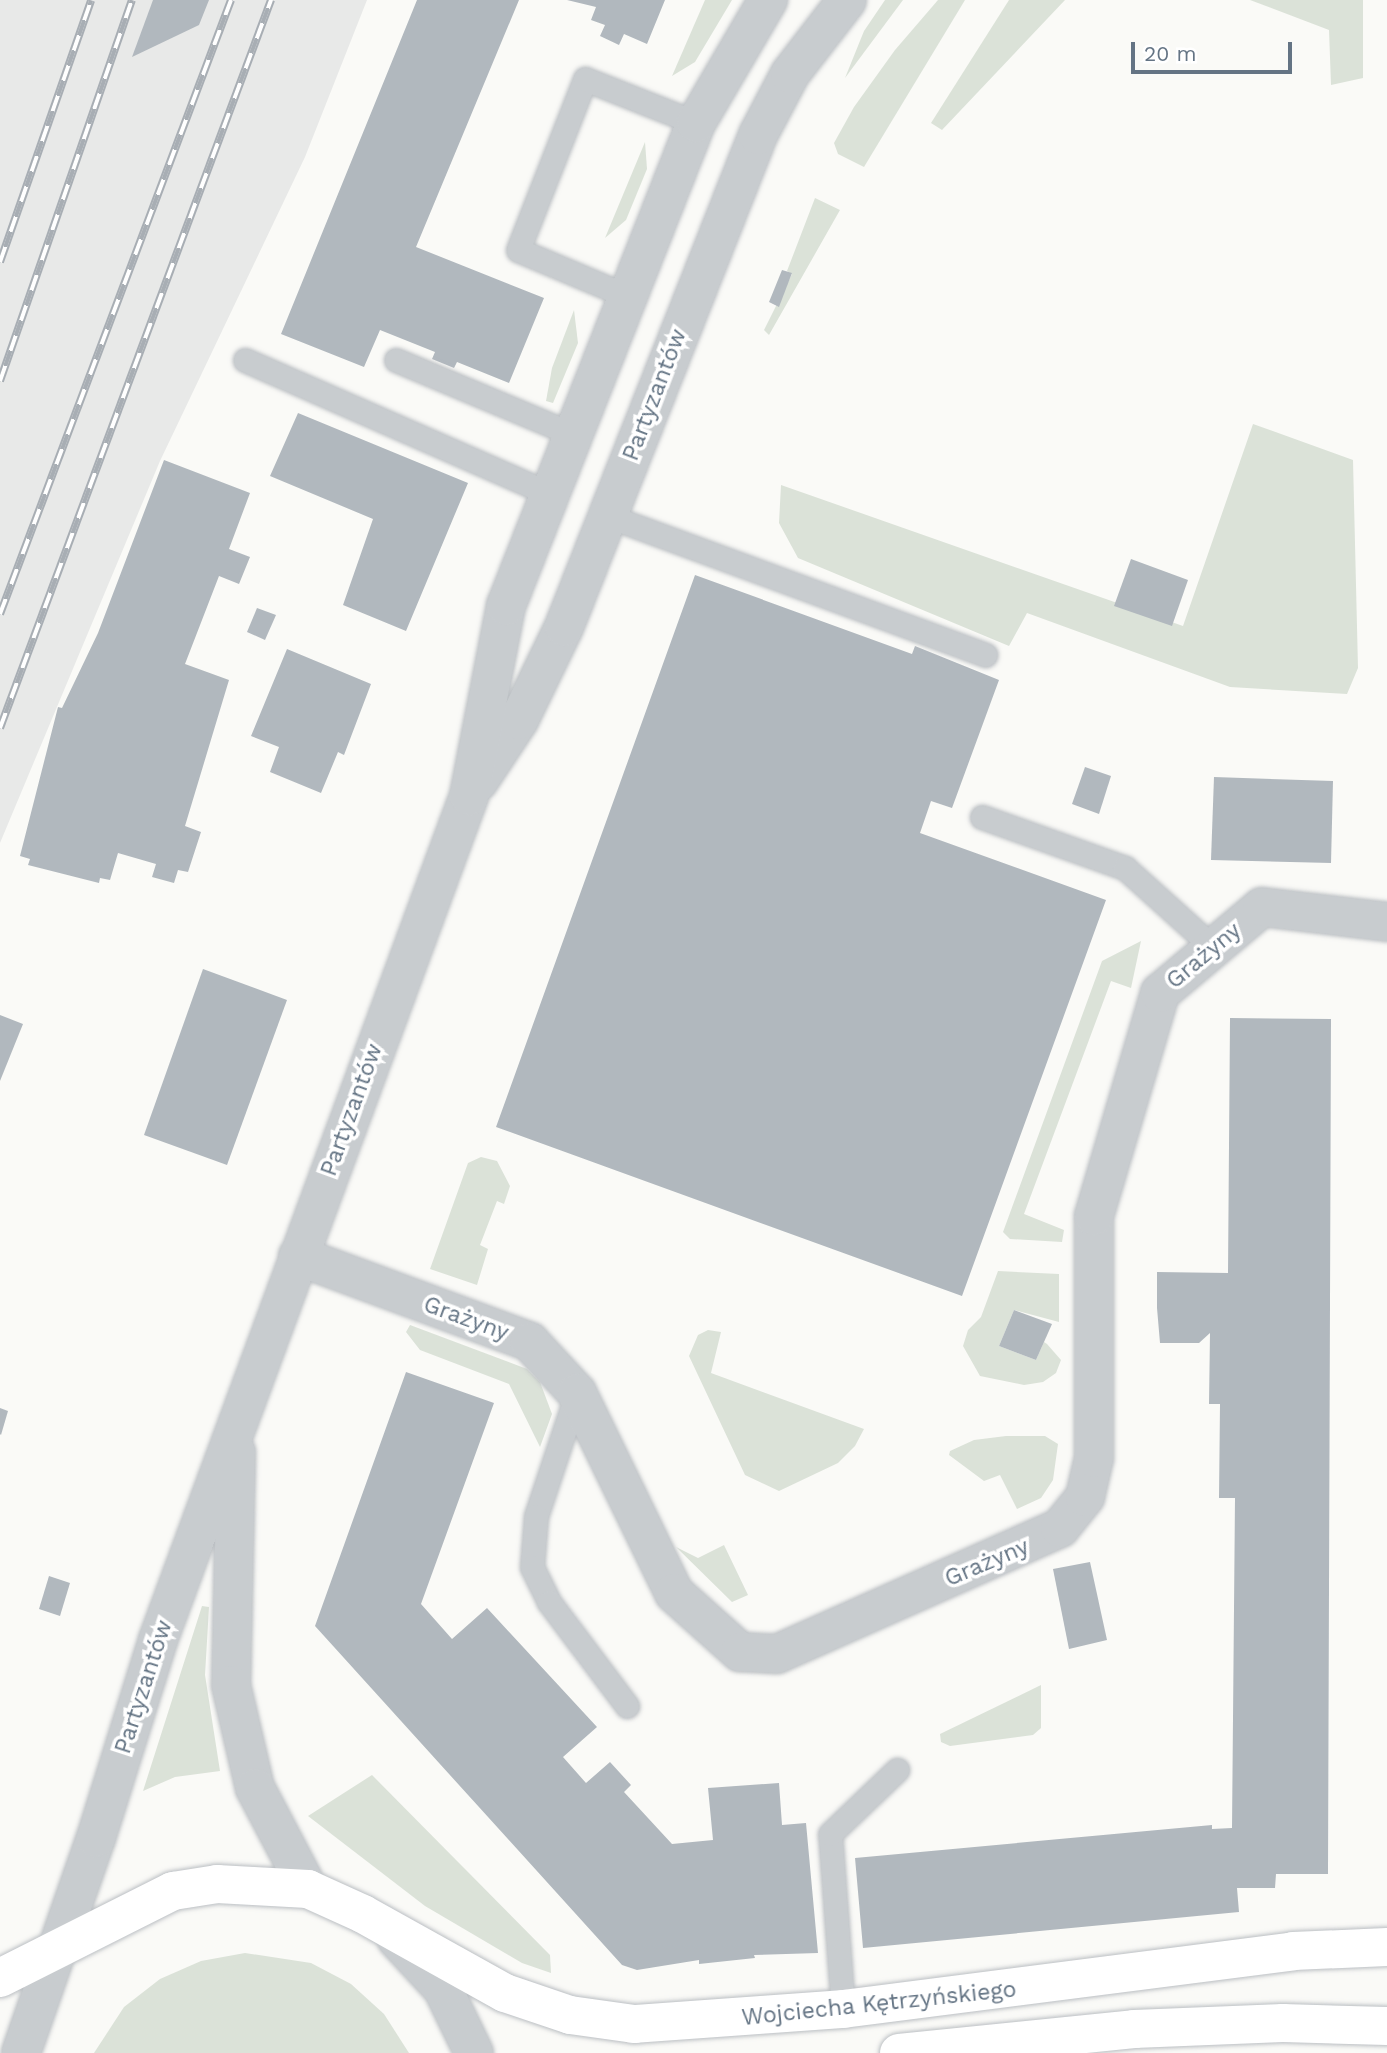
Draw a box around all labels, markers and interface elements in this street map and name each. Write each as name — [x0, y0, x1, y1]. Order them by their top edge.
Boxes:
scale bar — [1135, 28, 1296, 72]
text: 20 m — [1144, 41, 1196, 66]
street label: Partyzantów — [617, 325, 693, 465]
street label: Grażyny — [1161, 917, 1247, 995]
street label: Partyzantów — [315, 1040, 389, 1180]
street label: Grażyny — [420, 1291, 512, 1347]
street label: Grażyny — [941, 1533, 1033, 1593]
street label: Partyzantów — [109, 1617, 179, 1757]
street label: Wojciecha Kętrzyńskiego — [740, 1976, 1018, 2032]

